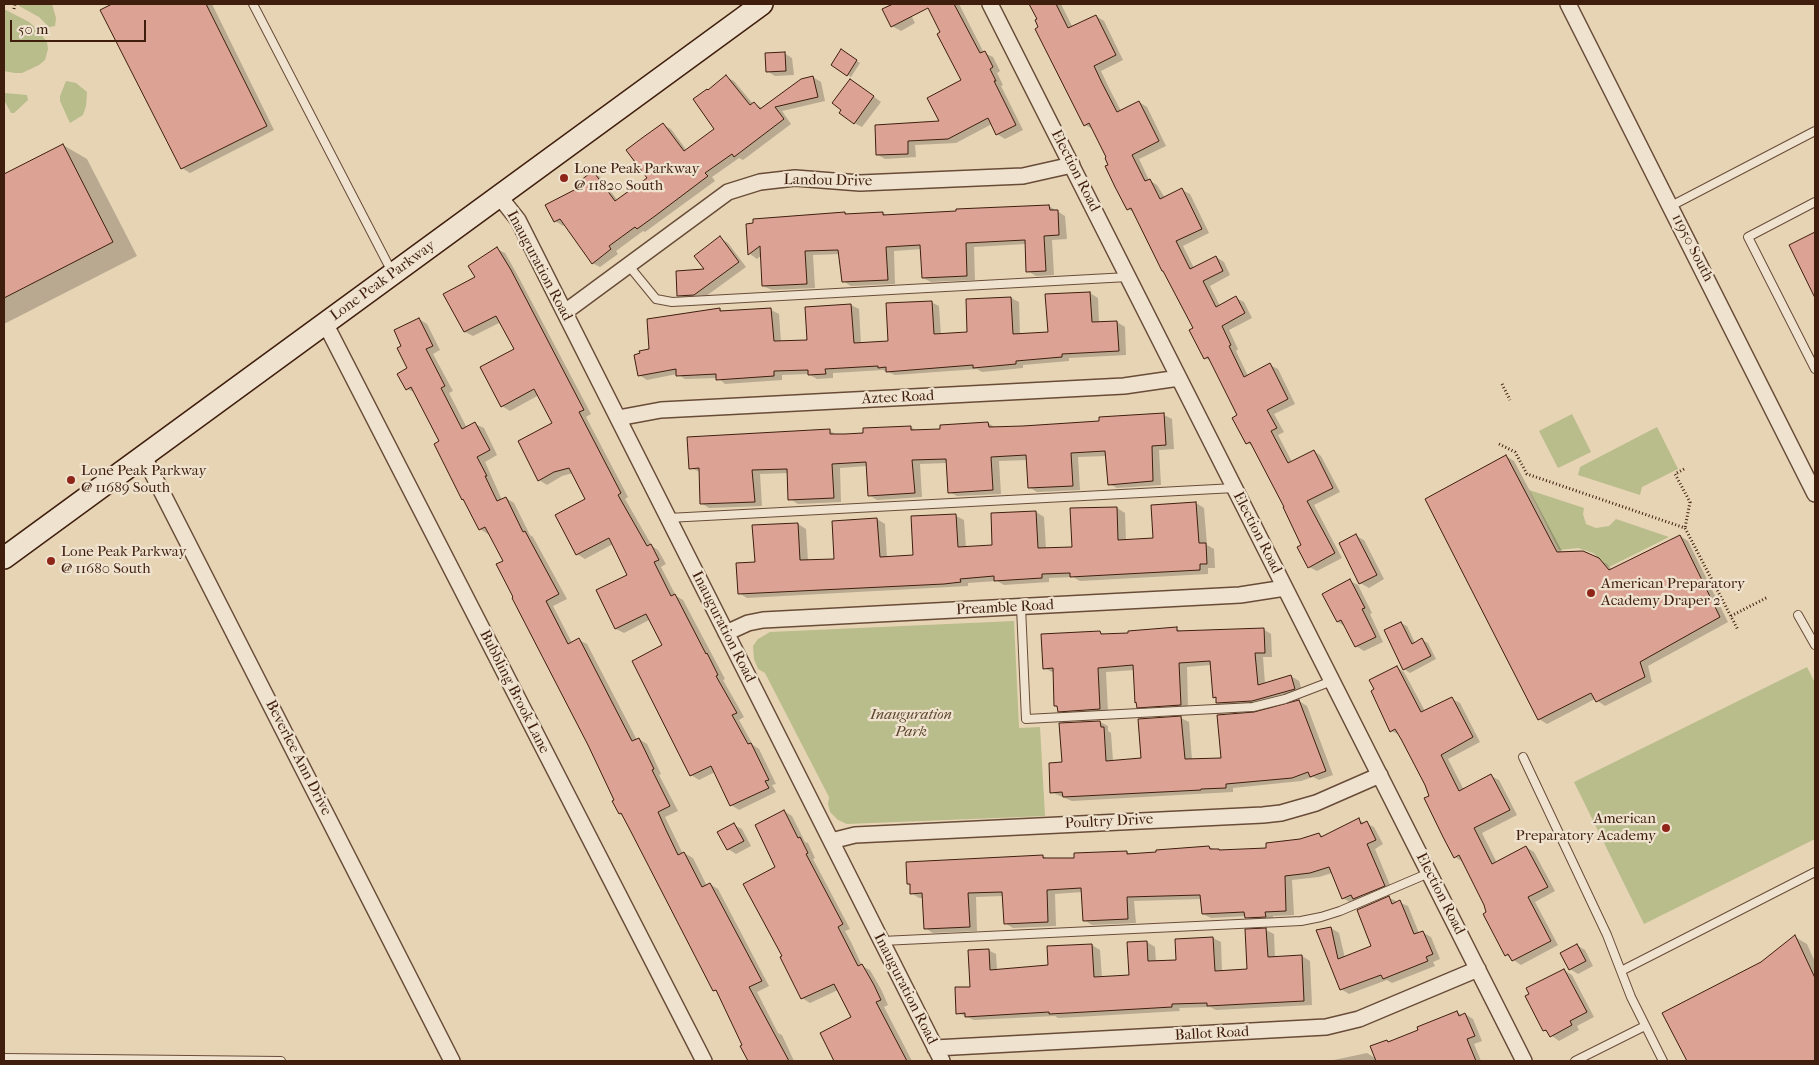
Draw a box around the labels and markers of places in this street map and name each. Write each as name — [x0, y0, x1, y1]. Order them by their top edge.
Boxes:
place label: Lone Peak Parkway @ 11820 South — [574, 160, 699, 195]
marker: Lone Peak Parkway @ 11820 South — [558, 172, 570, 184]
place label: Lone Peak Parkway @ 11689 South — [81, 462, 206, 497]
marker: Lone Peak Parkway @ 11689 South — [65, 474, 77, 486]
place label: Lone Peak Parkway @ 11680 South — [61, 543, 186, 578]
marker: Lone Peak Parkway @ 11680 South — [45, 555, 57, 567]
place label: American Preparatory Academy Draper 2 — [1601, 575, 1745, 610]
marker: American Preparatory Academy Draper 2 — [1585, 587, 1597, 599]
place label: American Preparatory Academy — [1516, 810, 1656, 845]
marker: American Preparatory Academy — [1660, 822, 1672, 834]

